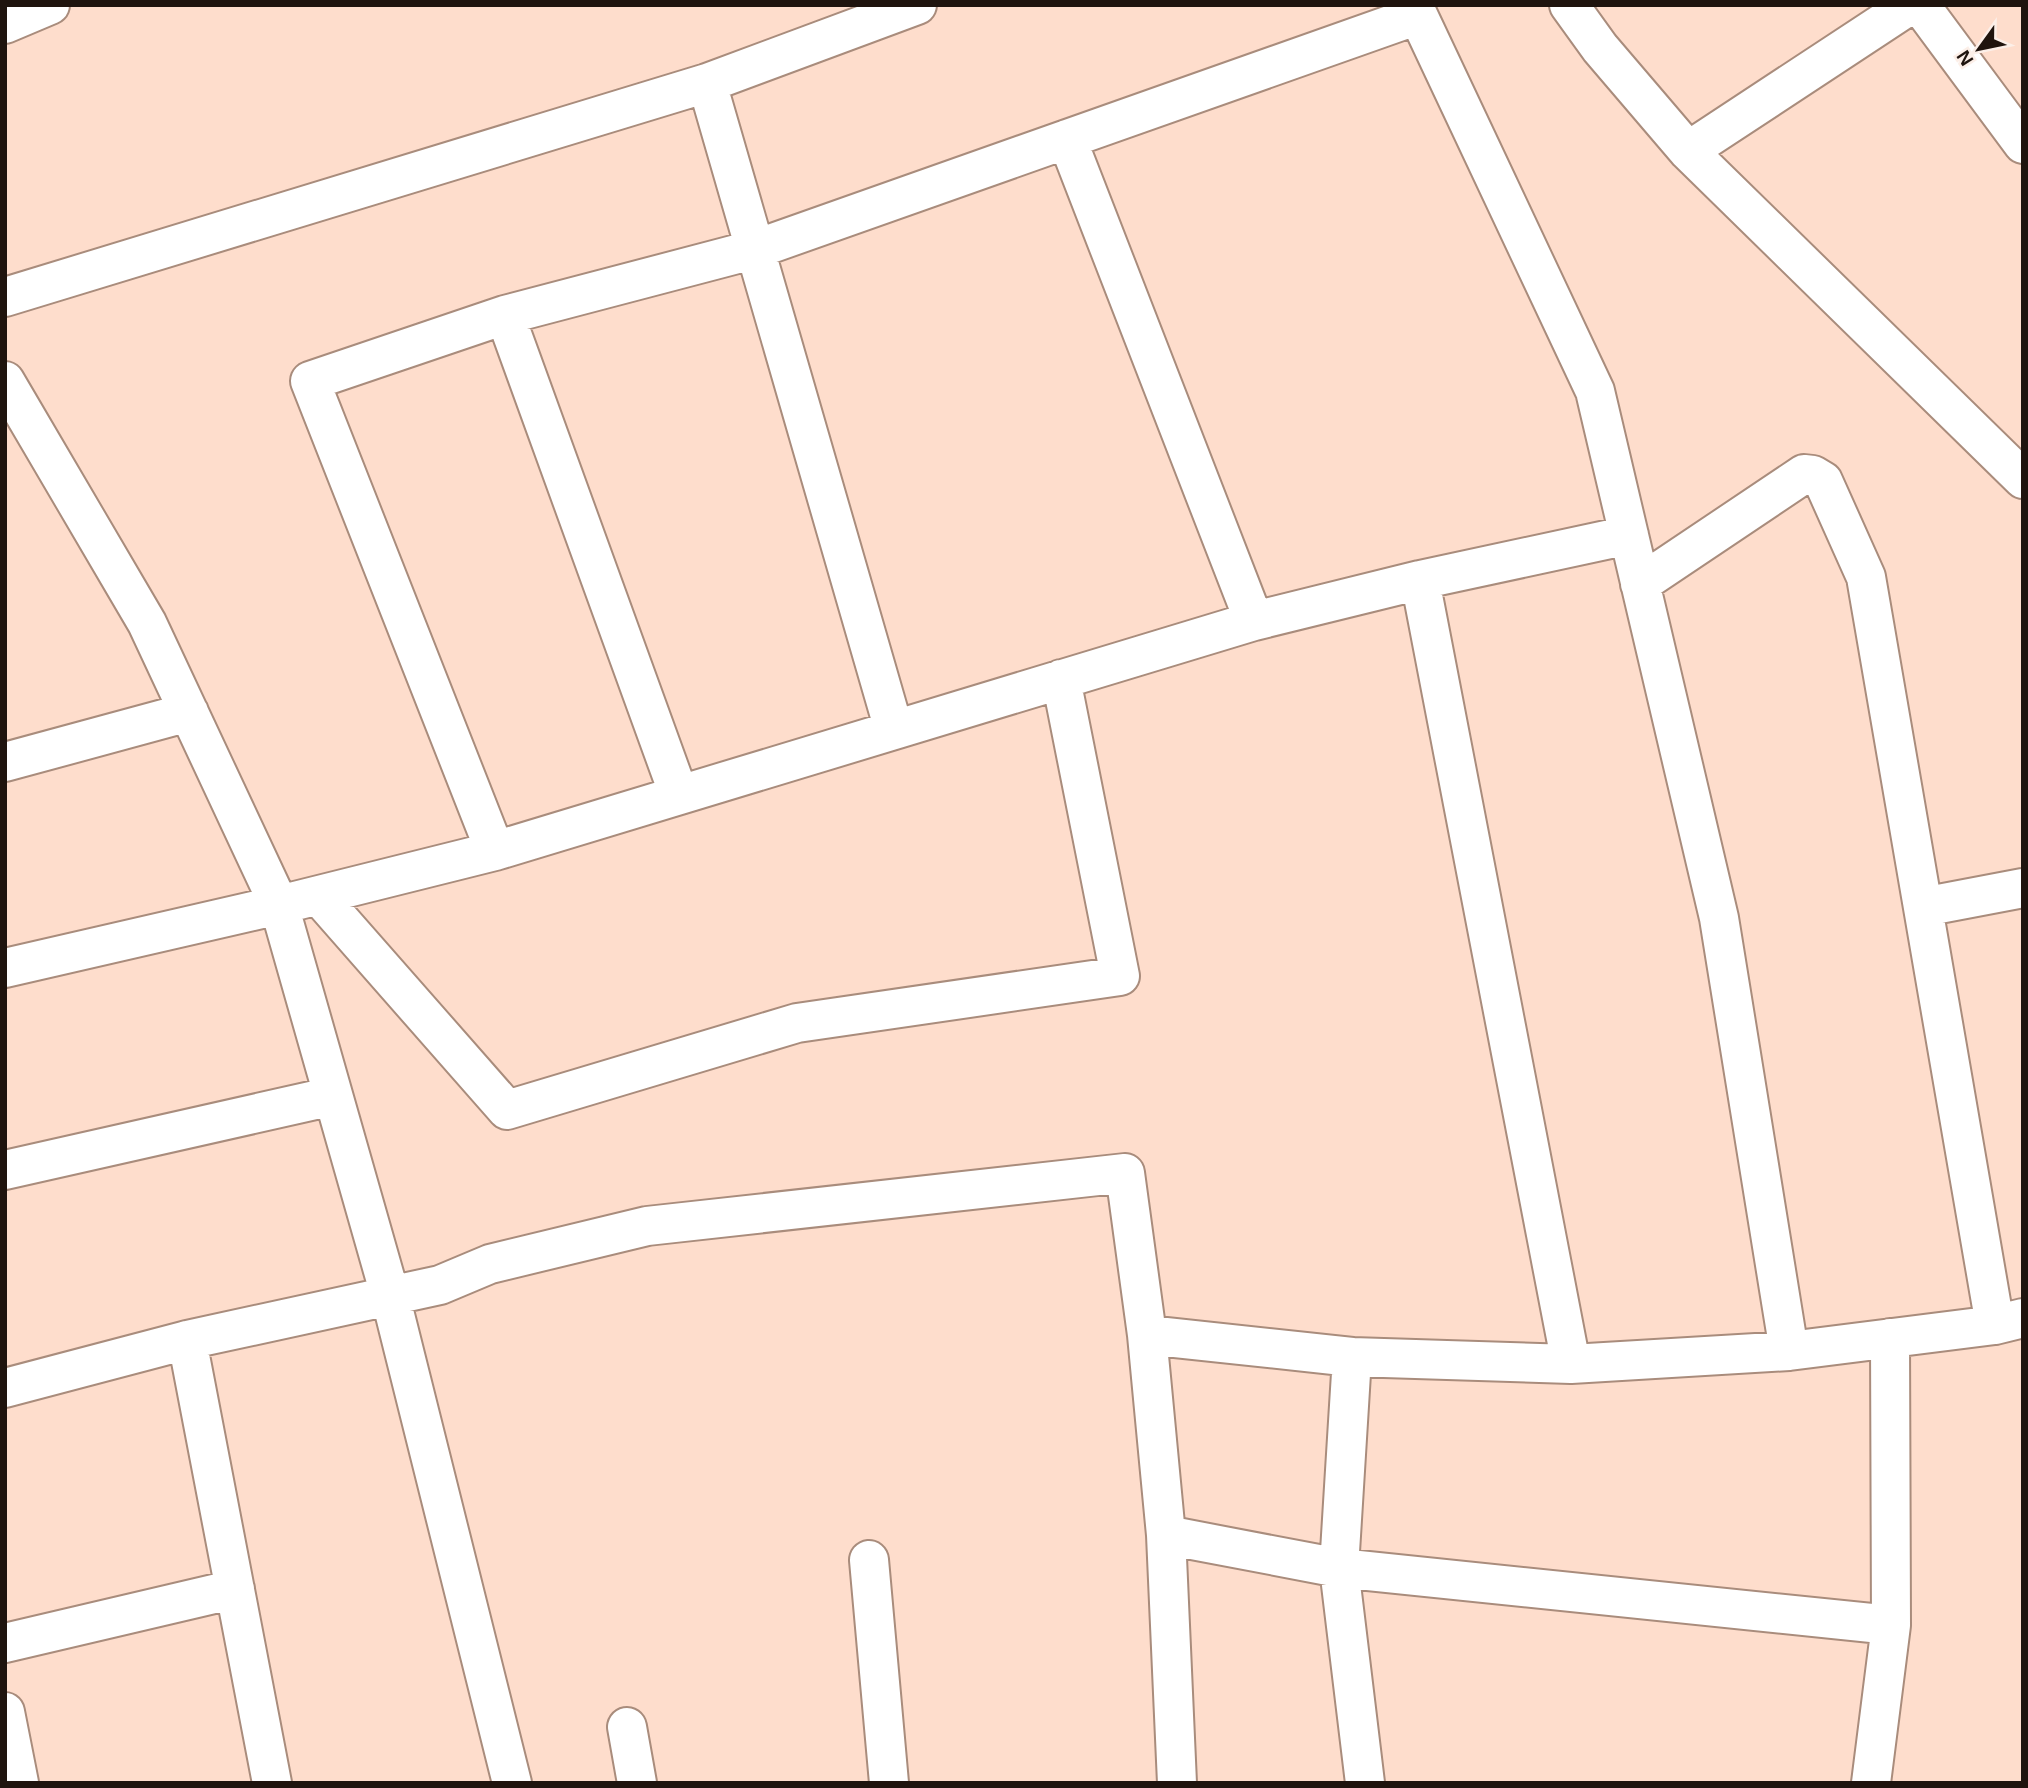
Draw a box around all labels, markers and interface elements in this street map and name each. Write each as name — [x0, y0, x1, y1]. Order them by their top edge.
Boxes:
north arrow — [1944, 14, 2014, 84]
text: N — [1953, 47, 1978, 69]

